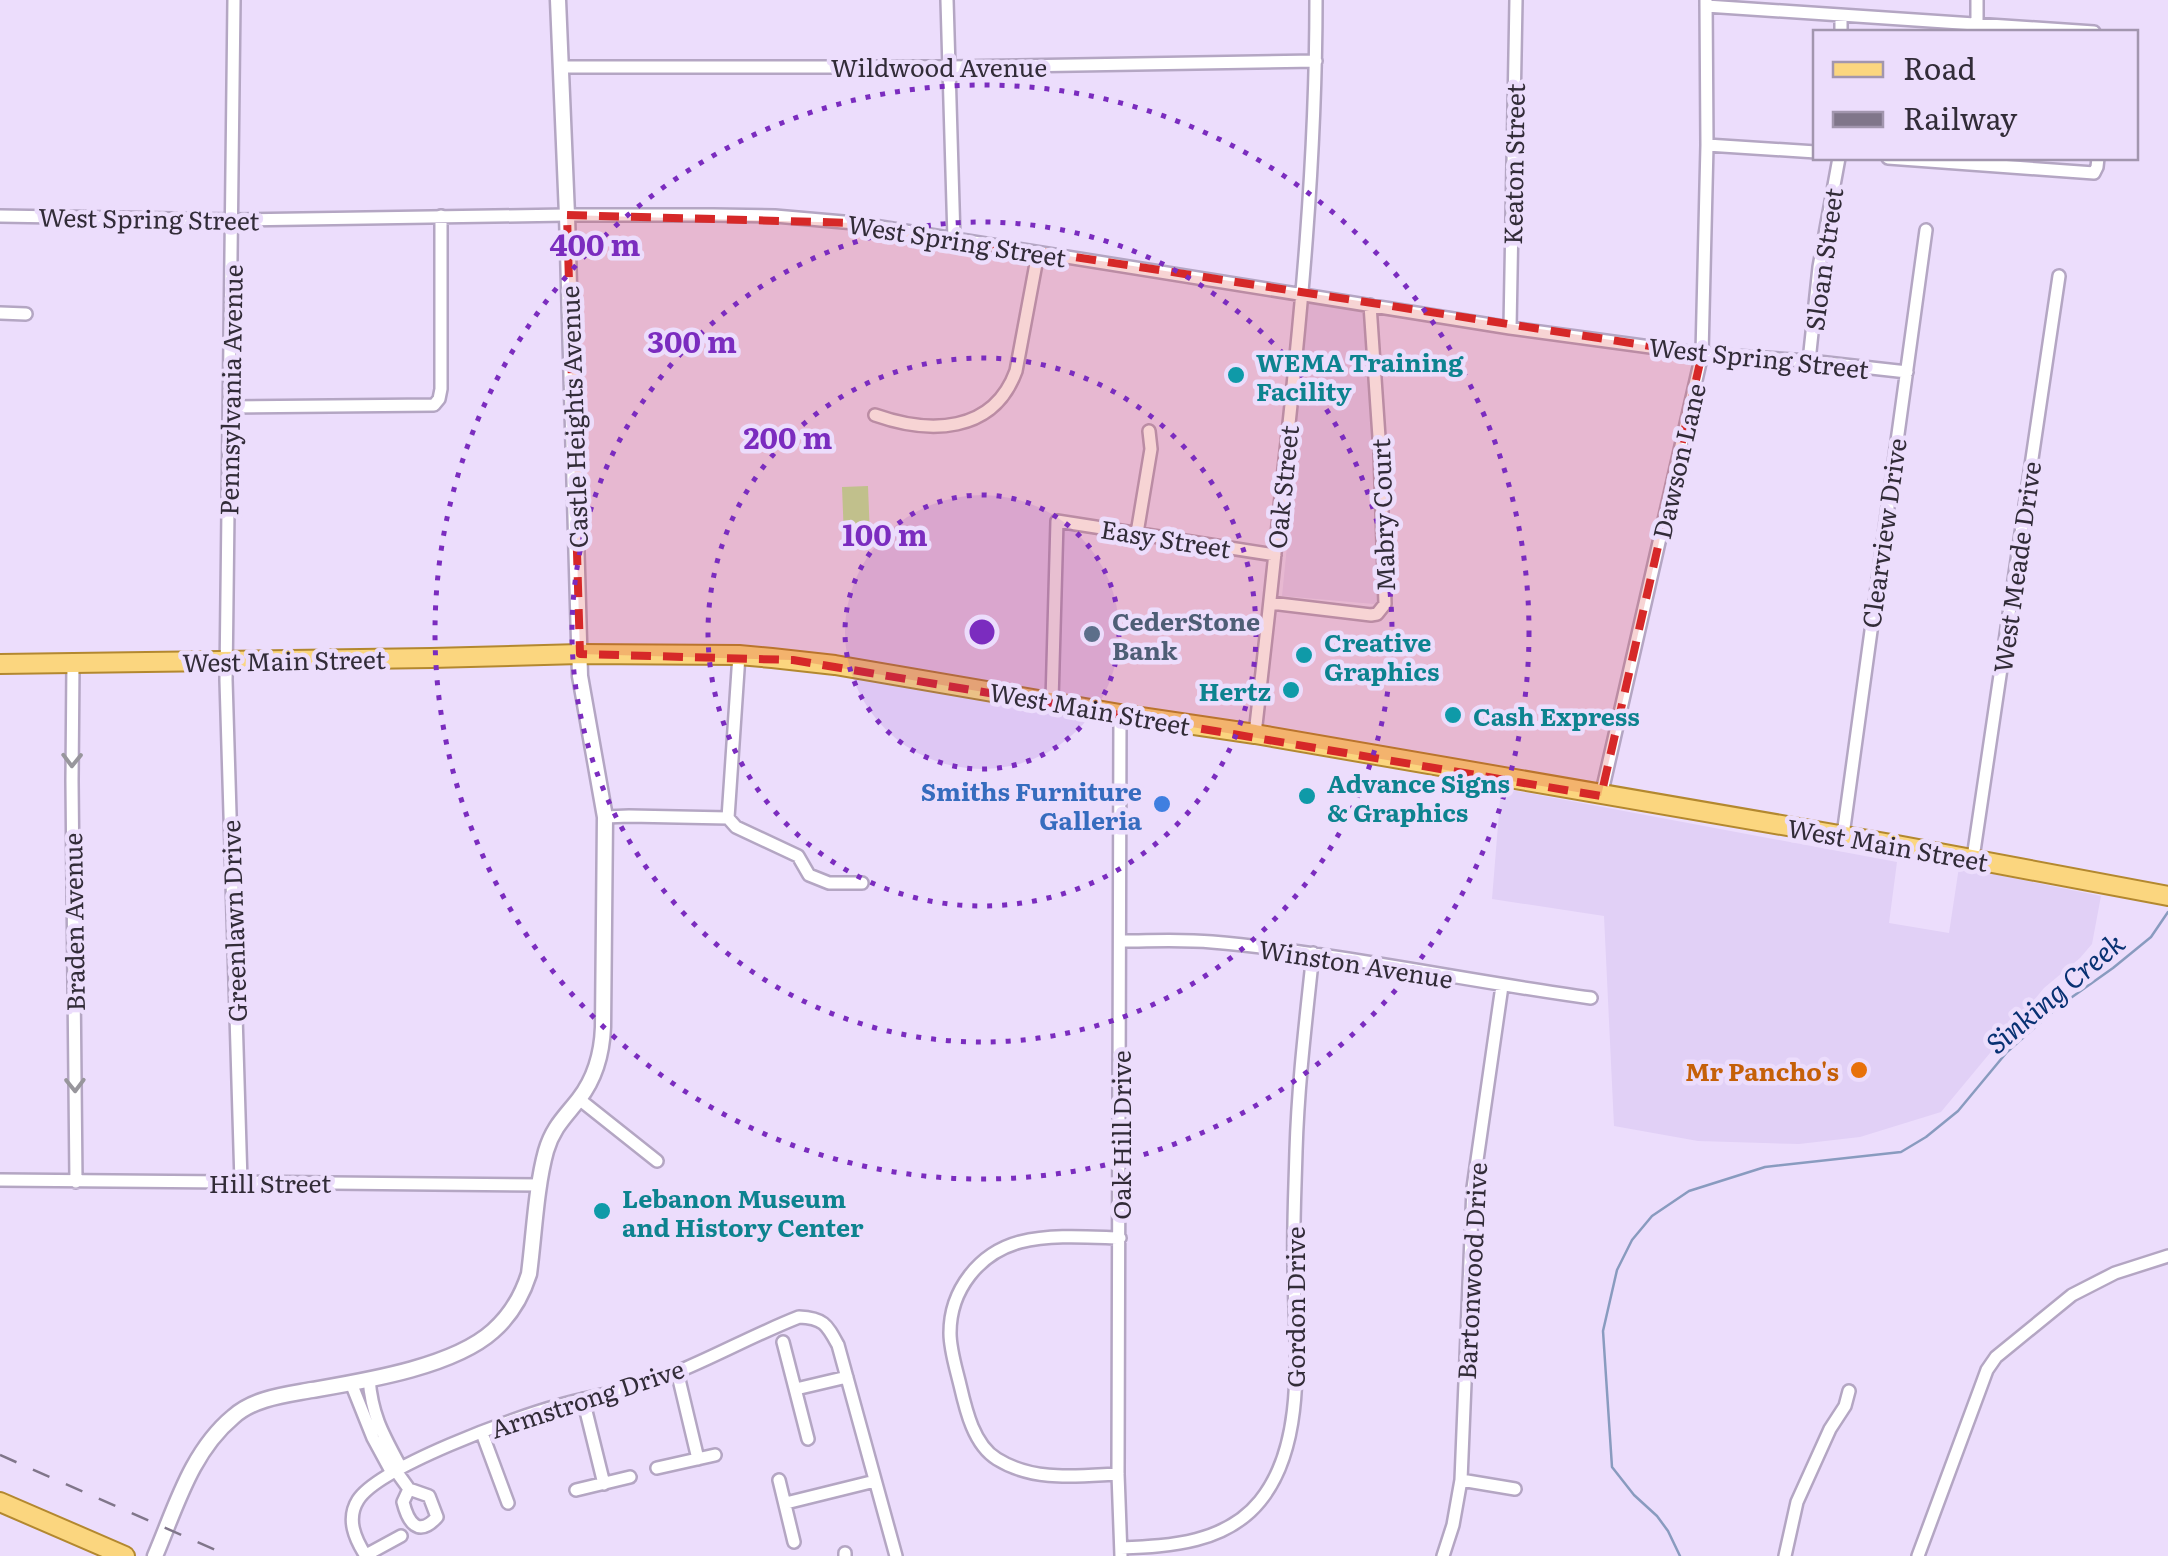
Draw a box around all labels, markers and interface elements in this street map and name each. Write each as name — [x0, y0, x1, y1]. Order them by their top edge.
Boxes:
legend — [1813, 30, 2138, 160]
text: Road — [1903, 45, 1976, 89]
street label: Wildwood Avenue — [831, 48, 1047, 85]
street label: Keaton Street — [1493, 83, 1533, 245]
text: Railway — [1903, 95, 2018, 139]
street label: Sloan Street — [1795, 185, 1851, 333]
street label: West Spring Street — [38, 198, 260, 238]
street label: West Spring Street — [845, 204, 1069, 276]
text: 400 m — [550, 221, 641, 265]
street label: Pennsylvania Avenue — [209, 264, 251, 516]
street label: Castle Heights Avenue — [550, 285, 596, 549]
text: 300 m — [647, 318, 737, 362]
street label: West Spring Street — [1647, 327, 1871, 387]
place label: WEMA Training Facility — [1256, 343, 1464, 409]
marker: WEMA Training Facility — [1225, 364, 1247, 386]
street label: Dawson Lane — [1642, 379, 1714, 543]
text: 200 m — [744, 414, 833, 458]
street label: Oak Street — [1257, 423, 1307, 551]
street label: Clearview Drive — [1851, 436, 1915, 630]
street label: Mabry Court — [1361, 438, 1403, 592]
street label: West Meade Drive — [1983, 459, 2049, 675]
street label: Easy Street — [1098, 509, 1234, 567]
text: 100 m — [842, 511, 928, 555]
place label: CederStone Bank — [1112, 602, 1260, 668]
centre of rings — [964, 614, 1000, 650]
marker: CederStone Bank — [1081, 623, 1103, 645]
place label: Creative Graphics — [1324, 623, 1439, 689]
street label: West Main Street — [182, 640, 386, 680]
marker: Creative Graphics — [1293, 644, 1315, 666]
street label: West Main Street — [987, 672, 1193, 744]
place label: Hertz — [1198, 672, 1271, 709]
marker: Hertz — [1280, 679, 1302, 701]
place label: Cash Express — [1473, 697, 1640, 734]
marker: Cash Express — [1442, 704, 1464, 726]
one-way arrow — [61, 754, 83, 769]
place label: Advance Signs & Graphics — [1327, 764, 1510, 830]
place label: Smiths Furniture Galleria — [921, 772, 1143, 838]
marker: Advance Signs & Graphics — [1296, 785, 1318, 807]
marker: Smiths Furniture Galleria — [1151, 793, 1173, 815]
street label: West Main Street — [1785, 808, 1991, 880]
street label: Greenlawn Drive — [211, 819, 255, 1023]
street label: Braden Avenue — [53, 832, 93, 1012]
water label: Sinking Creek — [1975, 921, 2133, 1063]
street label: Winston Avenue — [1256, 929, 1456, 997]
street label: Oak Hill Drive — [1102, 1050, 1139, 1220]
place label: Mr Pancho's — [1685, 1052, 1839, 1089]
marker: Mr Pancho's — [1848, 1059, 1870, 1081]
one-way arrow — [64, 1078, 86, 1094]
street label: Bartonwood Drive — [1447, 1161, 1495, 1381]
street label: Hill Street — [209, 1164, 331, 1201]
place label: Lebanon Museum and History Center — [622, 1179, 864, 1245]
marker: Lebanon Museum and History Center — [591, 1200, 613, 1222]
street label: Gordon Drive — [1276, 1226, 1313, 1388]
street label: Armstrong Drive — [485, 1349, 689, 1447]

